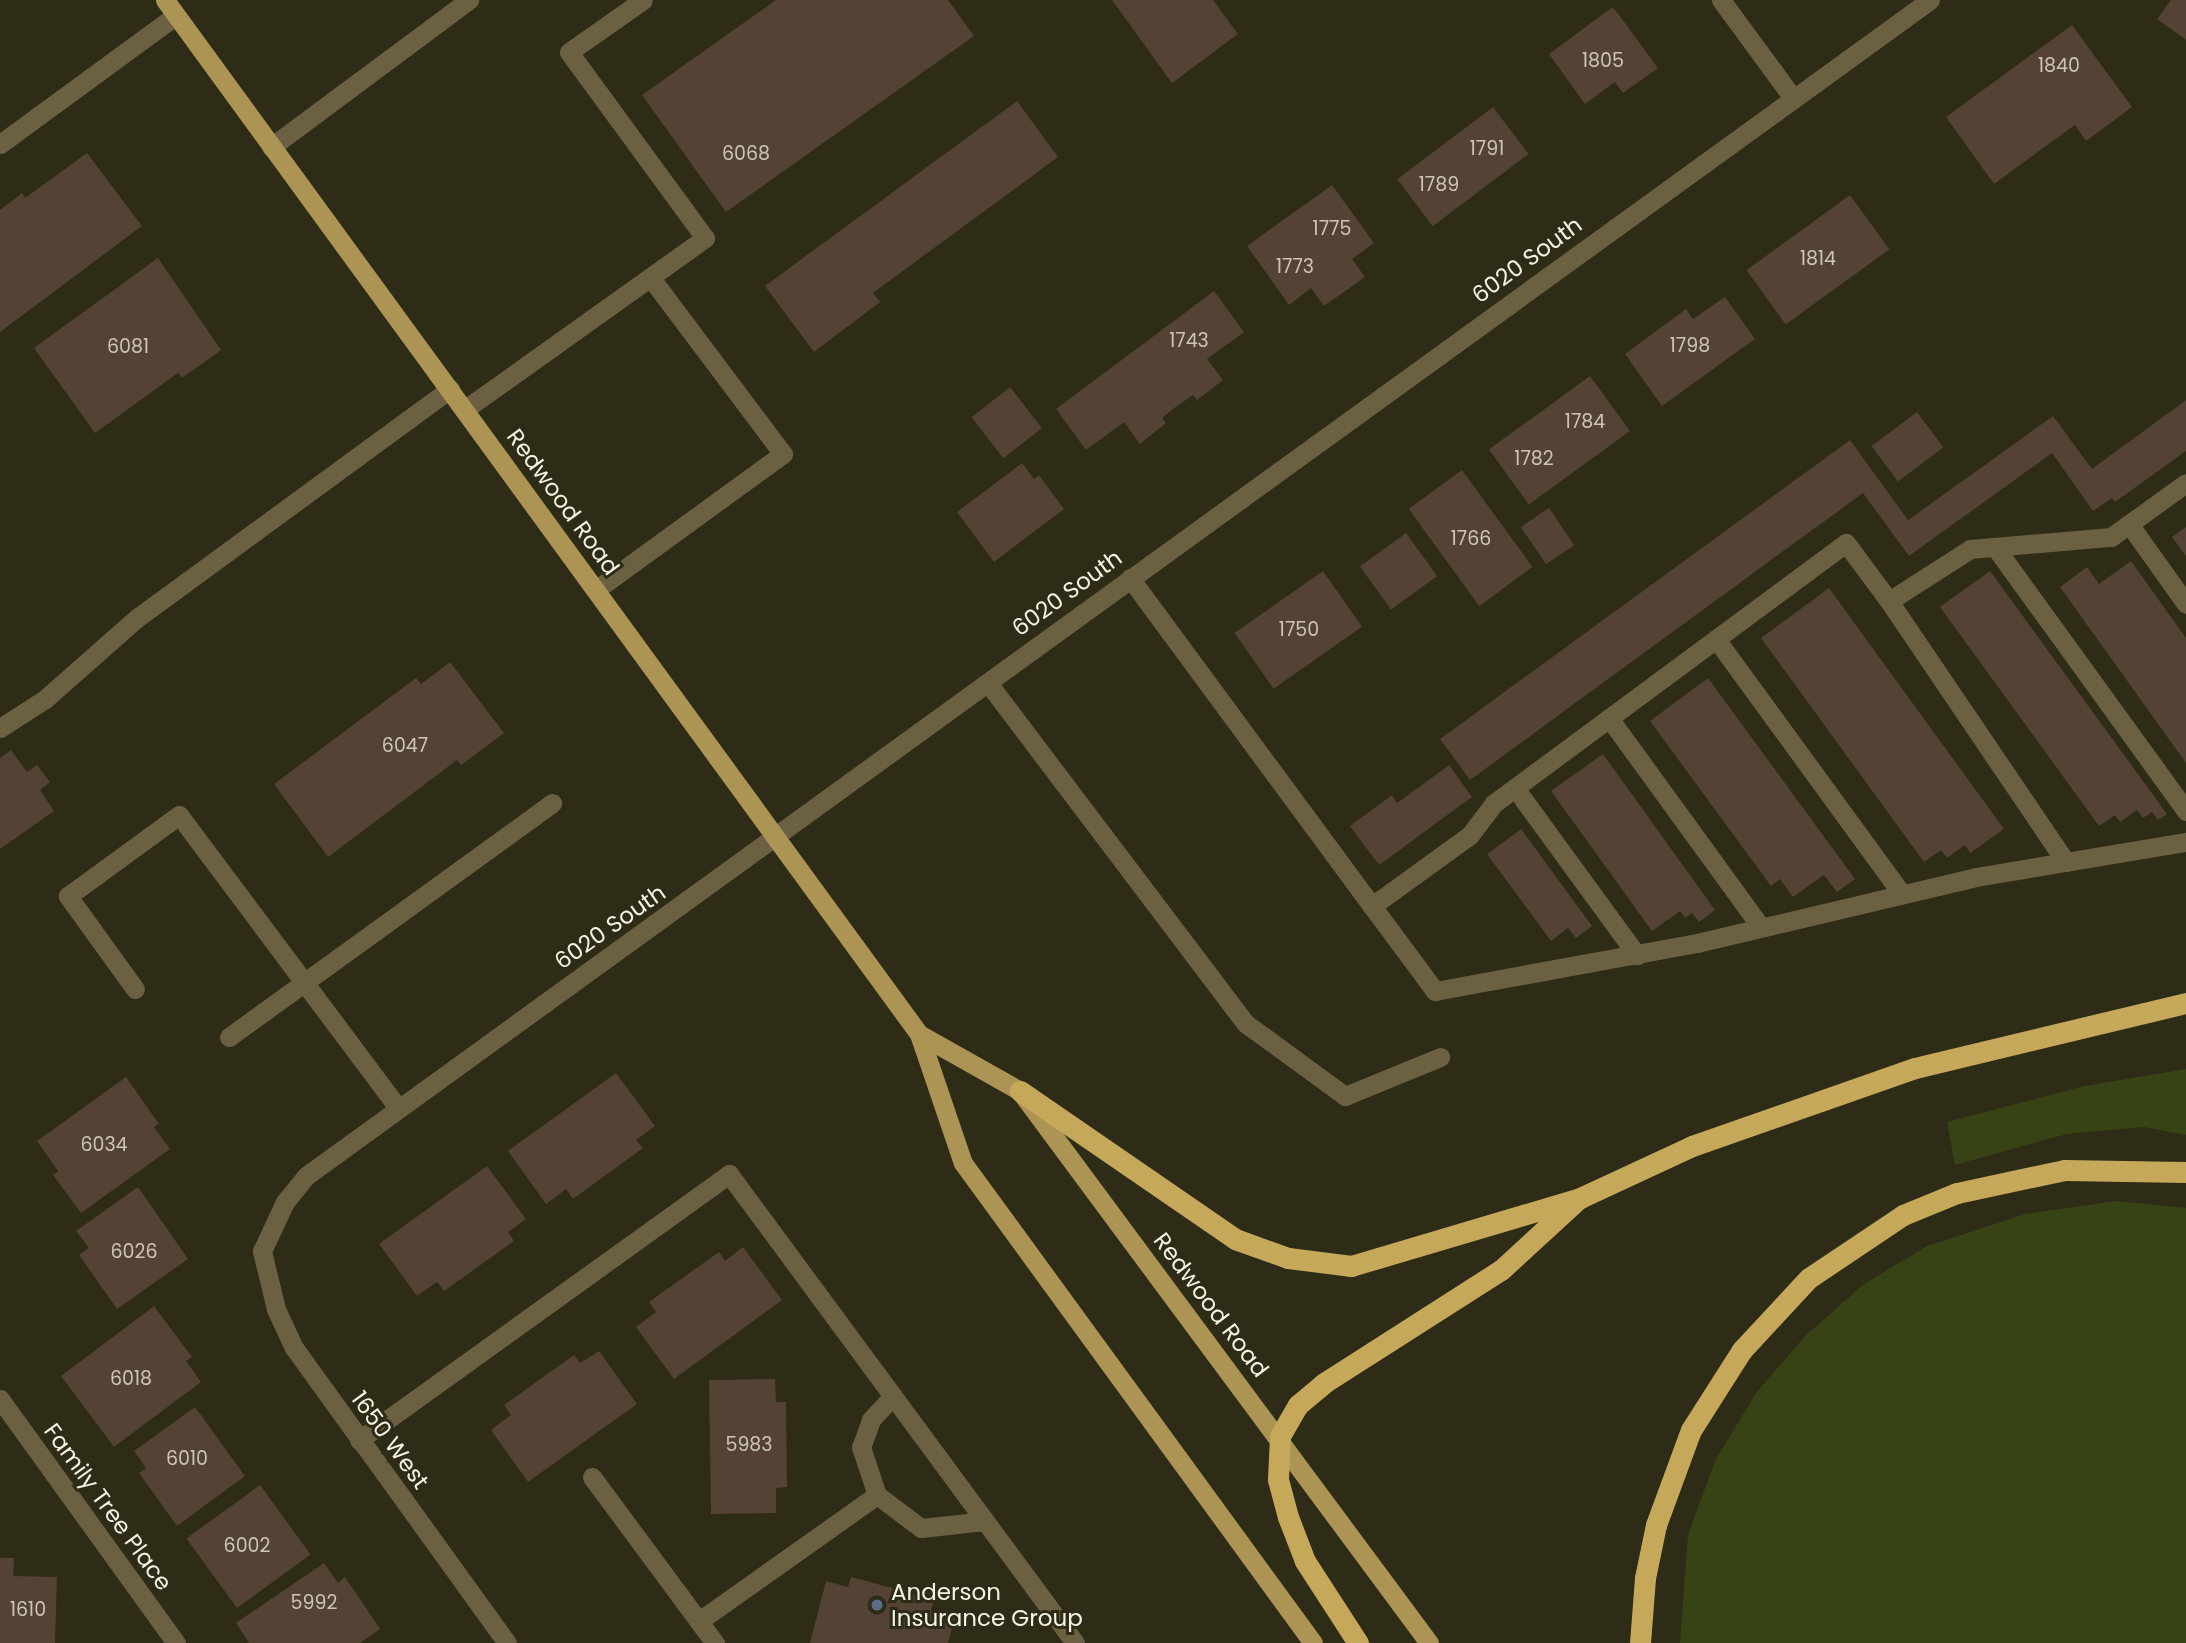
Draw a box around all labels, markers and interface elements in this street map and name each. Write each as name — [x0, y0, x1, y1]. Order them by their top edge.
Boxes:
house number: 1805 — [1582, 50, 1624, 72]
house number: 1840 — [2038, 55, 2080, 77]
house number: 1791 — [1470, 138, 1504, 160]
house number: 6068 — [722, 143, 770, 165]
house number: 1789 — [1419, 174, 1459, 196]
street label: 6020 South — [1467, 211, 1587, 309]
house number: 1775 — [1313, 218, 1351, 240]
house number: 1814 — [1800, 248, 1836, 270]
house number: 1773 — [1276, 256, 1314, 278]
house number: 1743 — [1169, 330, 1209, 352]
house number: 1798 — [1670, 335, 1710, 357]
house number: 6081 — [107, 336, 149, 358]
house number: 1784 — [1565, 411, 1605, 433]
street label: Redwood Road — [501, 424, 625, 580]
house number: 1782 — [1514, 448, 1554, 470]
house number: 1766 — [1451, 528, 1491, 550]
street label: 6020 South — [1007, 544, 1127, 642]
house number: 1750 — [1279, 619, 1319, 641]
house number: 6047 — [382, 735, 428, 757]
street label: 6020 South — [549, 879, 671, 975]
house number: 6034 — [80, 1134, 128, 1156]
street label: Redwood Road — [1148, 1227, 1274, 1383]
house number: 6026 — [111, 1241, 157, 1263]
house number: 6018 — [110, 1368, 152, 1390]
street label: 1650 West — [345, 1386, 435, 1494]
street label: Family Tree Place — [38, 1418, 178, 1596]
house number: 5983 — [725, 1434, 773, 1456]
house number: 6010 — [166, 1448, 208, 1470]
house number: 6002 — [224, 1535, 270, 1557]
place label: Anderson Insurance Group — [891, 1578, 1083, 1632]
house number: 5992 — [291, 1592, 337, 1614]
marker: Anderson Insurance Group — [869, 1597, 885, 1613]
house number: 1610 — [10, 1599, 46, 1621]

